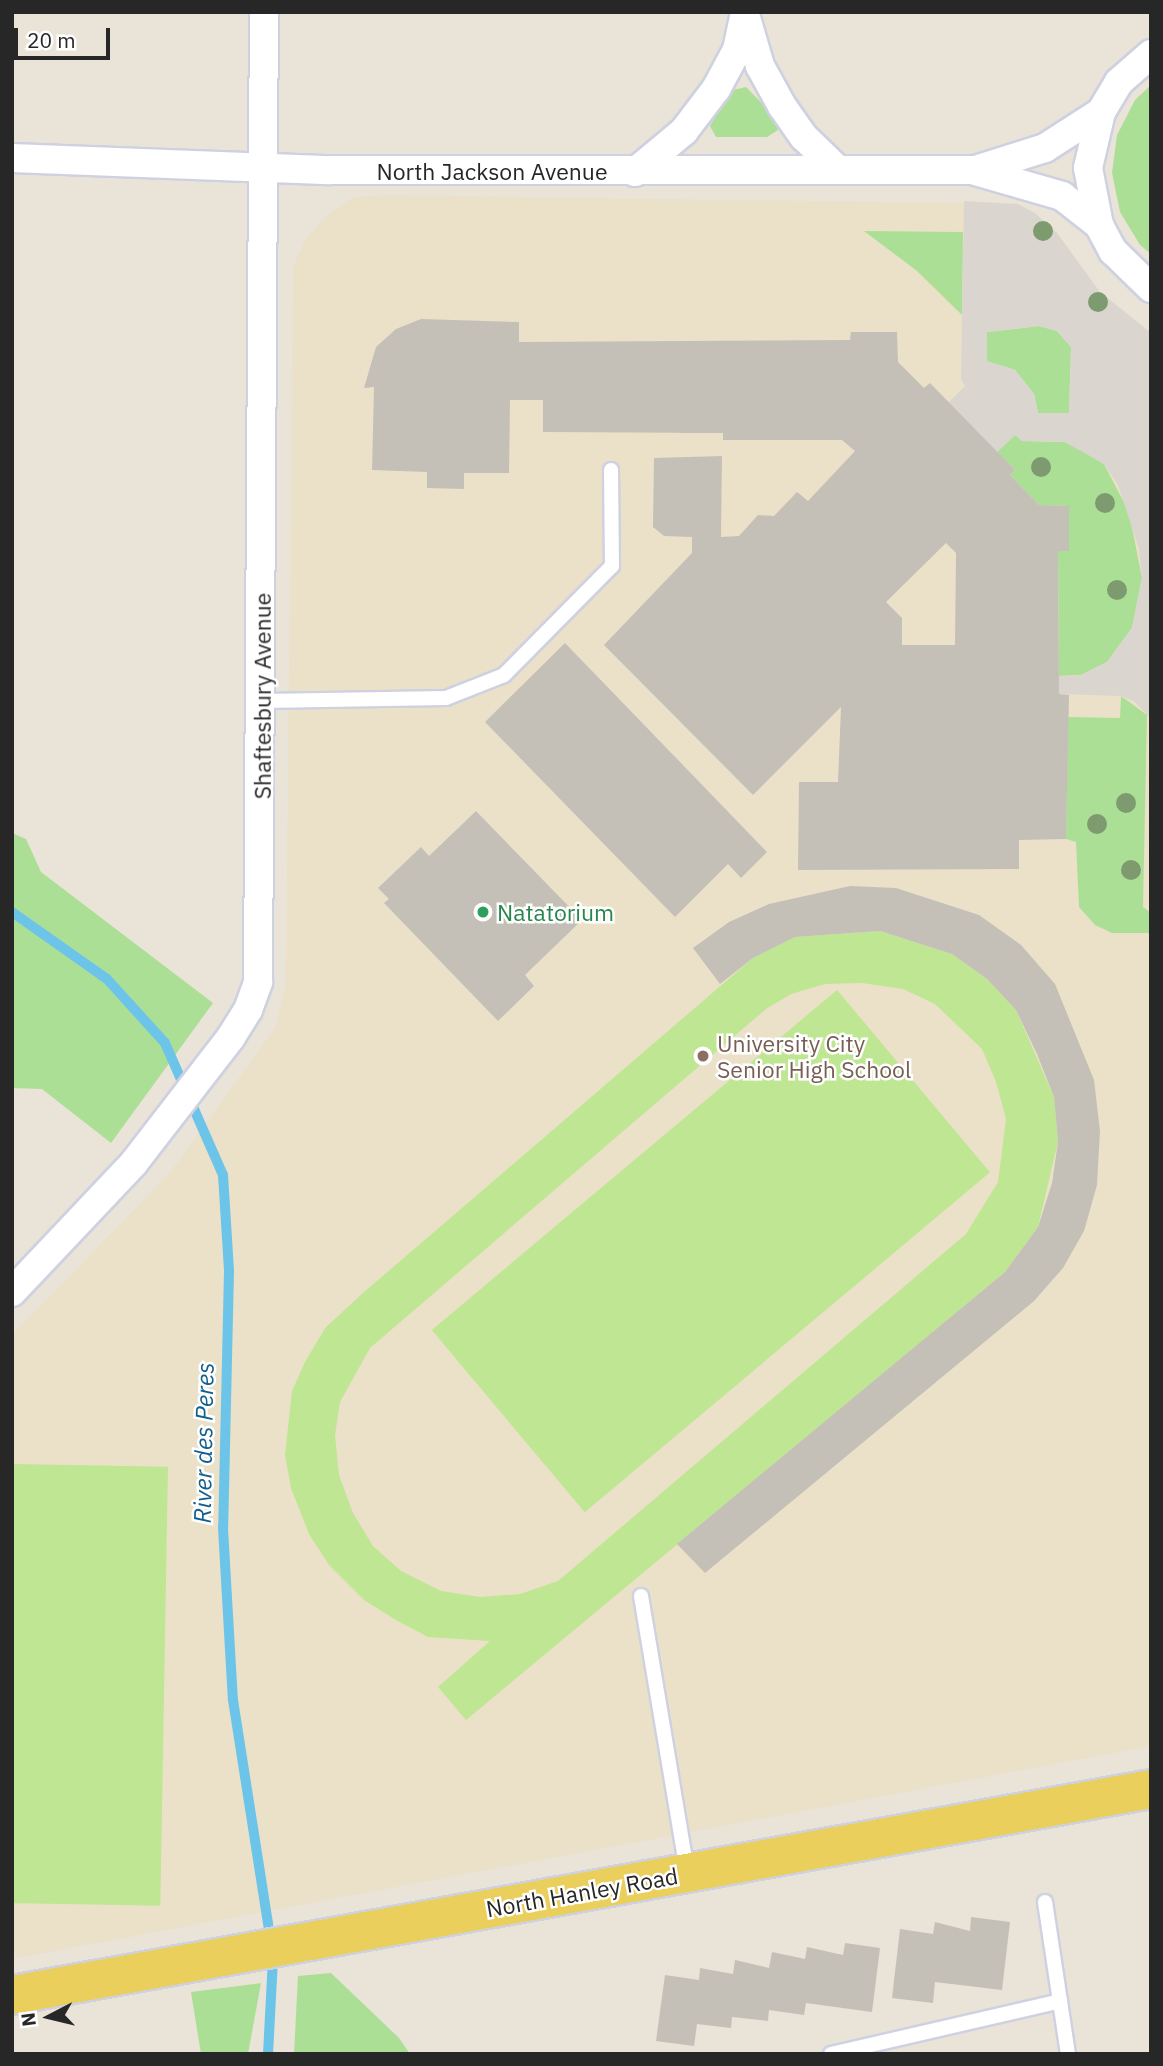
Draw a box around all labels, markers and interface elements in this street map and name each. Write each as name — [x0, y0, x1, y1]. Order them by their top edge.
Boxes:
scale bar — [18, 14, 114, 58]
text: 20 m — [27, 26, 76, 54]
street label: North Jackson Avenue — [376, 157, 608, 185]
street label: Shaftesbury Avenue — [248, 593, 276, 799]
place label: Natatorium — [497, 898, 614, 926]
marker: Natatorium — [475, 904, 491, 920]
place label: University City Senior High School — [717, 1029, 911, 1083]
marker: University City Senior High School — [695, 1048, 711, 1064]
water label: River des Peres — [188, 1362, 220, 1524]
street label: North Hanley Road — [484, 1862, 680, 1922]
north arrow — [14, 1982, 84, 2052]
text: N — [15, 2011, 41, 2028]

